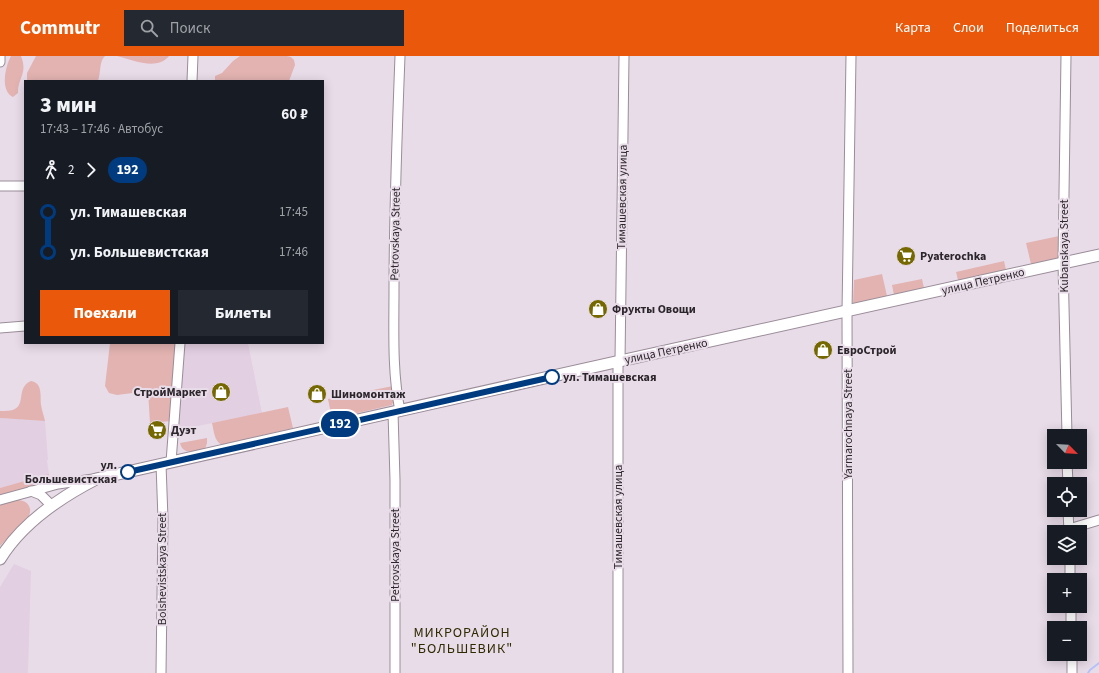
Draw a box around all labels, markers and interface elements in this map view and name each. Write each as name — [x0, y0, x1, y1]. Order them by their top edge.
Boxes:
search box — [124, 10, 404, 46]
text: Commutr — [20, 15, 100, 42]
icon: search — [138, 17, 160, 39]
text: Поиск — [170, 18, 210, 39]
text: Карта — [895, 18, 931, 38]
text: Слои — [953, 18, 984, 38]
text: Поделиться — [1006, 18, 1079, 38]
text: 3 мин — [40, 89, 97, 121]
text: 60 ₽ — [281, 104, 308, 125]
text: 17:43 – 17:46 · Автобус — [40, 120, 163, 138]
street label: Тимашевская улица — [613, 145, 632, 250]
icon: walk — [40, 159, 62, 181]
icon: forward — [80, 159, 102, 181]
text: 192 — [116, 160, 139, 180]
text: 2 — [68, 161, 74, 179]
street label: Petrovskaya Street — [386, 187, 405, 281]
street label: Kubanskaya Street — [1056, 199, 1073, 293]
text: ул. Тимашевская — [70, 202, 187, 223]
text: 17:45 — [279, 203, 308, 221]
text: ул. Большевистская — [70, 242, 209, 263]
text: 17:46 — [279, 243, 308, 261]
supermarket icon: Pyaterochka — [895, 245, 917, 267]
place label: Pyaterochka — [920, 248, 986, 265]
street label: улица Петренко — [940, 264, 1026, 299]
button: Поехали — [40, 290, 170, 336]
button: Билеты — [178, 290, 308, 336]
shop icon: Фрукты Овощи — [587, 298, 609, 320]
place label: Фрукты Овощи — [612, 301, 696, 318]
street label: улица Петренко — [623, 334, 709, 369]
shop icon: ЕвроСтрой — [812, 339, 834, 361]
place label: ЕвроСтрой — [837, 342, 896, 359]
marker: ул. Тимашевская — [544, 369, 560, 385]
place label: ул. Тимашевская — [563, 369, 656, 386]
street label: Yarmarochnaya Street — [840, 369, 857, 480]
shop icon: СтройМаркет — [210, 381, 232, 403]
shop icon: Шиномонтаж — [306, 383, 328, 405]
place label: СтройМаркет — [133, 384, 207, 401]
place label: Шиномонтаж — [331, 386, 406, 403]
line badge: 192 — [317, 411, 363, 437]
text: 192 — [329, 414, 351, 434]
supermarket icon: Дуэт — [146, 419, 168, 441]
place label: Дуэт — [171, 422, 196, 439]
north arrow — [1047, 429, 1087, 469]
map controls — [1047, 429, 1087, 661]
place label: ул. Большевистская — [25, 457, 117, 488]
marker: ул. Большевистская — [120, 464, 136, 480]
street label: Тимашевская улица — [610, 465, 627, 569]
button: locate — [1047, 477, 1087, 517]
street label: Petrovskaya Street — [387, 508, 404, 602]
street label: Bolshevistskaya Street — [154, 513, 171, 625]
button: layers — [1047, 525, 1087, 565]
button: + — [1047, 573, 1087, 613]
button: − — [1047, 621, 1087, 661]
district label: МИКРОРАЙОН "БОЛЬШЕВИК" — [411, 623, 513, 659]

